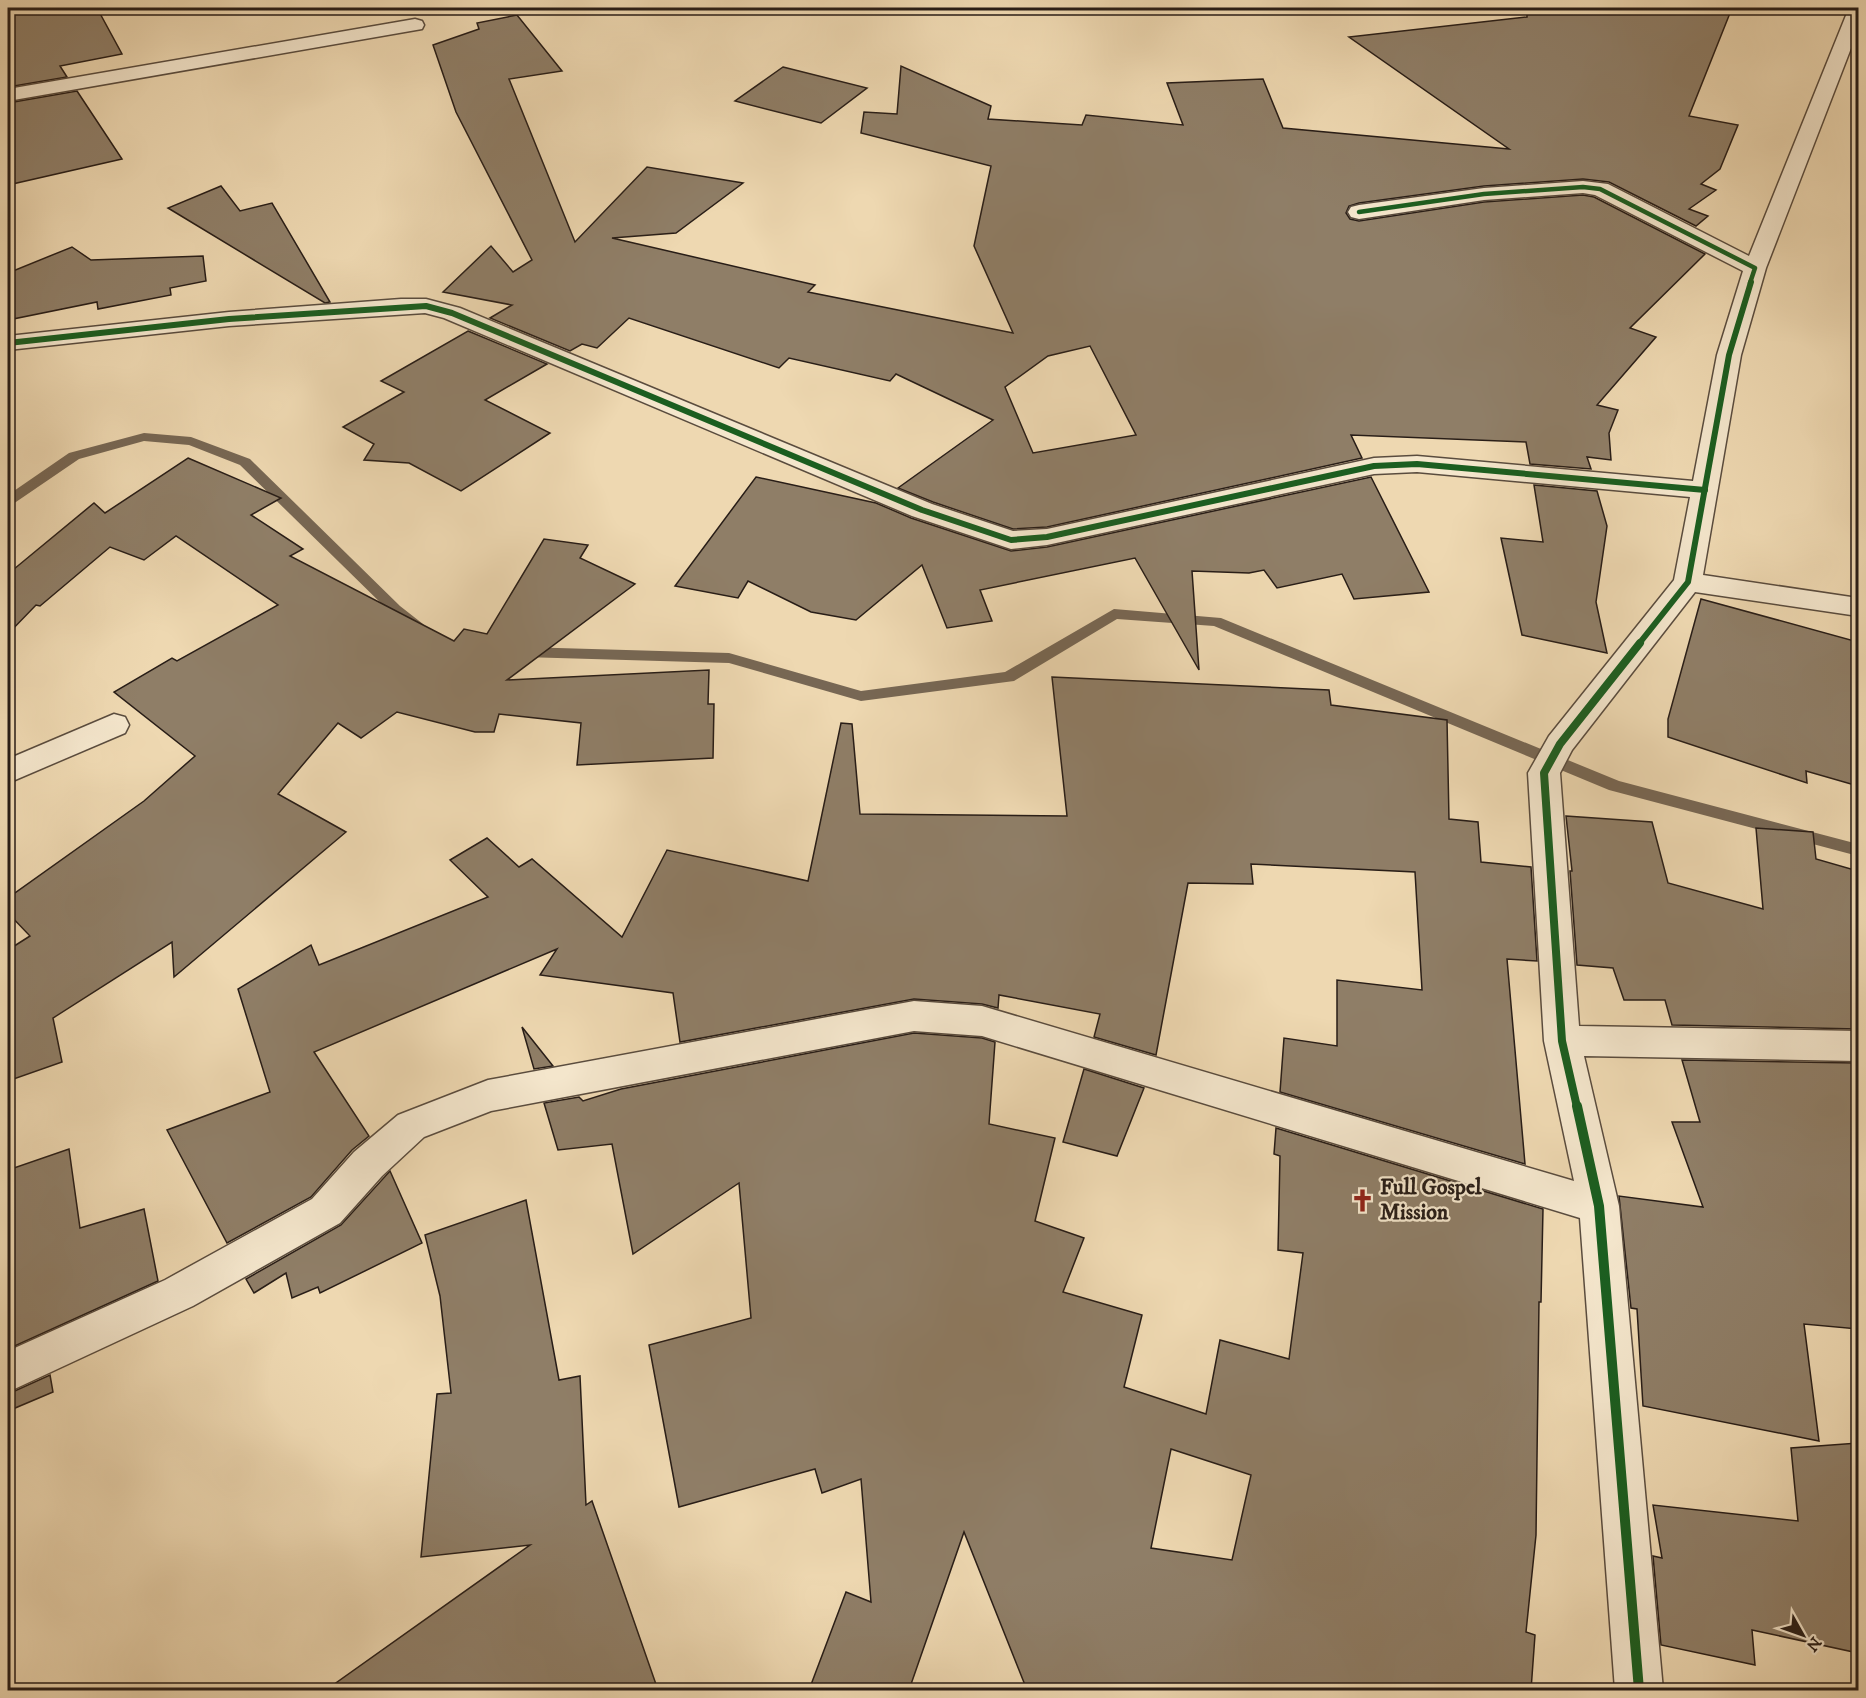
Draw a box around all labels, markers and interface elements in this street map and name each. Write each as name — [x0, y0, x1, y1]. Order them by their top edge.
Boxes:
place label: Full Gospel Mission — [1380, 1174, 1482, 1226]
church icon: Full Gospel Mission — [1349, 1187, 1375, 1213]
north arrow — [1773, 1605, 1833, 1665]
text: N — [1802, 1633, 1826, 1655]

